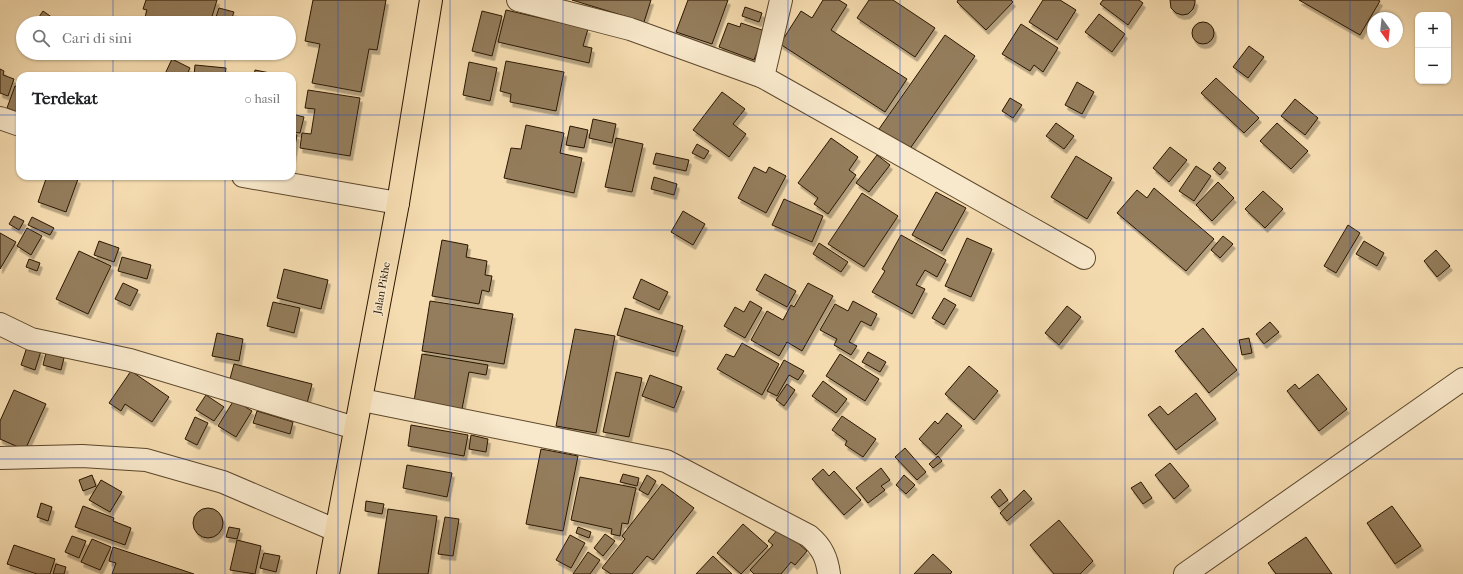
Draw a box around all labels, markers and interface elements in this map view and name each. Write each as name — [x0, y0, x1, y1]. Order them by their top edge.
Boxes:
north arrow — [1367, 12, 1403, 48]
map controls — [1415, 12, 1451, 84]
button: + — [1415, 12, 1451, 48]
search box — [16, 16, 296, 60]
icon: search — [30, 27, 52, 49]
text: Cari di sini — [62, 29, 132, 47]
button: − — [1415, 48, 1451, 84]
text: Terdekat — [32, 88, 98, 108]
text: 0 hasil — [244, 91, 280, 106]
street label: Jalan Pikhe — [371, 260, 393, 316]

